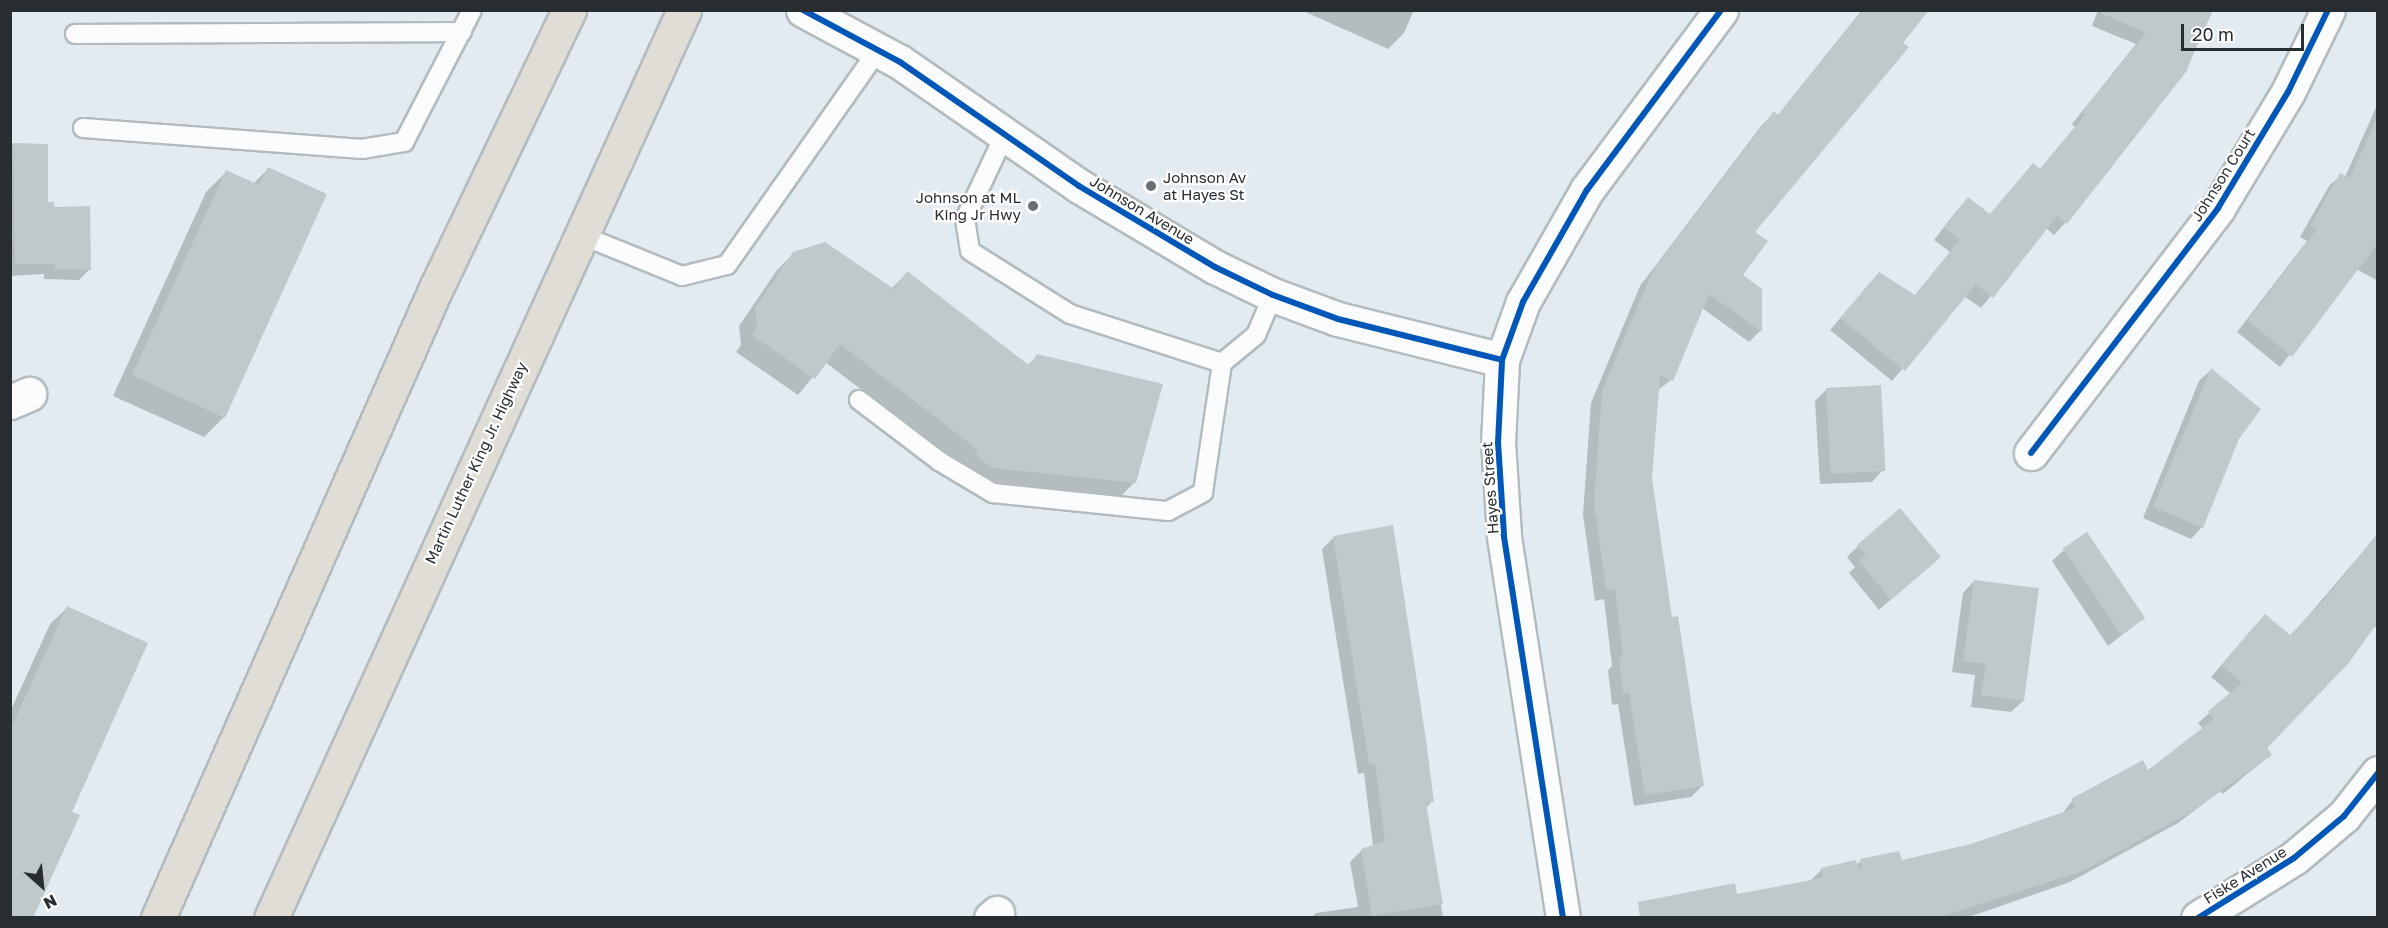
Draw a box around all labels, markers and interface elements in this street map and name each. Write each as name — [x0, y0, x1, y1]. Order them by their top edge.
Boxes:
scale bar — [2184, 12, 2307, 50]
text: 20 m — [2192, 23, 2234, 45]
street label: Johnson Court — [2187, 125, 2259, 225]
place label: Johnson Av at Hayes St — [1163, 168, 1246, 203]
street label: Johnson Avenue — [1087, 172, 1197, 248]
marker: Johnson Av at Hayes St — [1144, 179, 1158, 193]
place label: Johnson at ML King Jr Hwy — [916, 188, 1021, 223]
marker: Johnson at ML King Jr Hwy — [1026, 199, 1040, 213]
street label: Martin Luther King Jr. Highway — [421, 359, 531, 567]
street label: Hayes Street — [1478, 441, 1502, 535]
street label: Fiske Avenue — [2200, 842, 2290, 908]
north arrow — [12, 856, 72, 916]
text: N — [40, 890, 60, 914]

